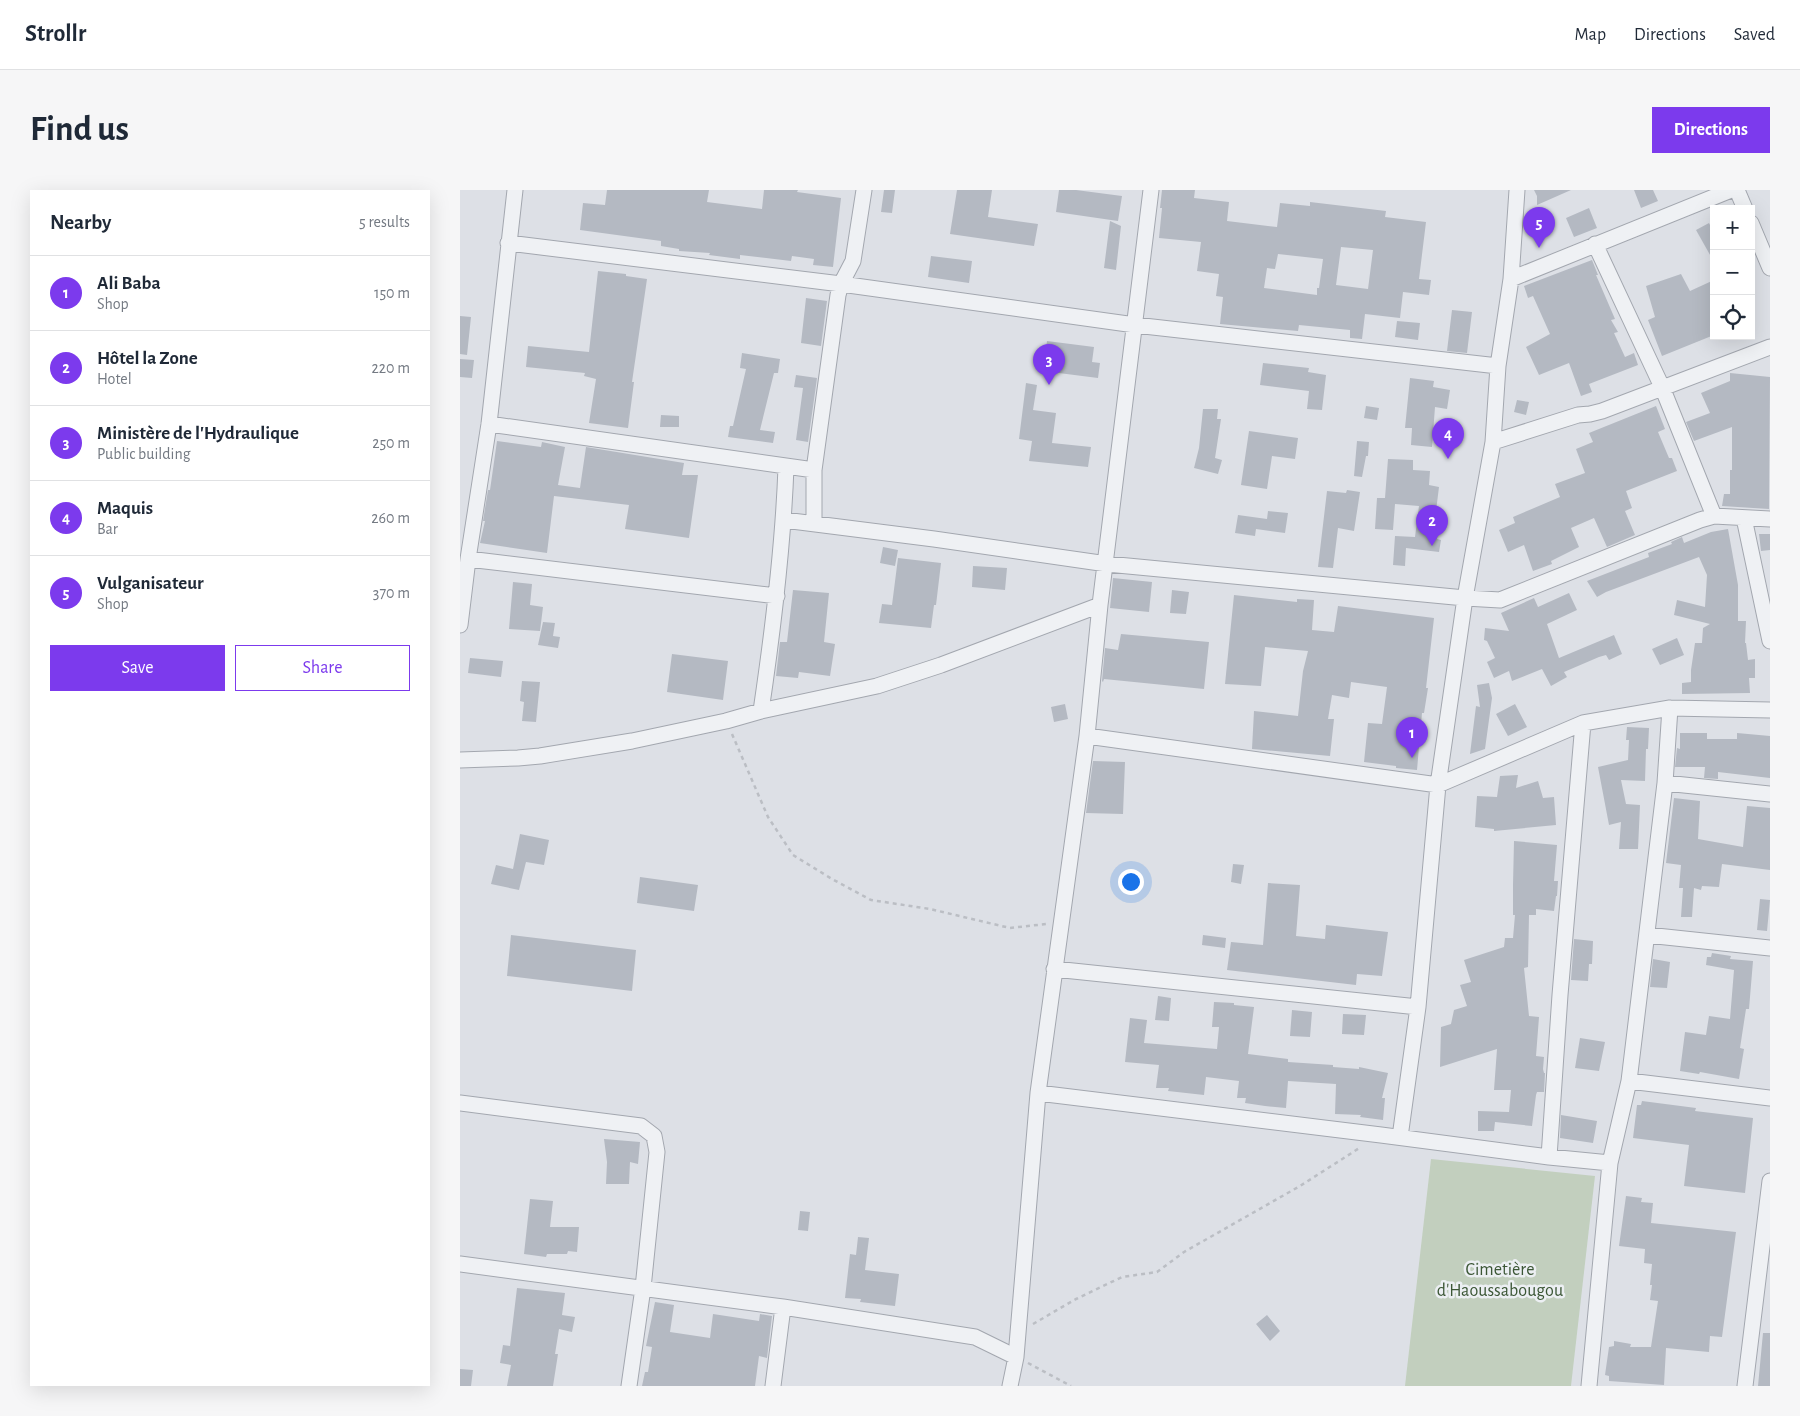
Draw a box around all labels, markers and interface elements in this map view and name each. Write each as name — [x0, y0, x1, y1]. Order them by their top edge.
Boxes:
text: Strollr — [25, 22, 86, 46]
text: Map — [1575, 26, 1606, 44]
text: Directions — [1634, 26, 1706, 44]
text: Saved — [1734, 26, 1775, 44]
button: Directions — [1652, 107, 1770, 153]
text: Find us — [30, 112, 129, 147]
map controls — [1710, 205, 1755, 340]
button: + — [1710, 205, 1755, 250]
pin: 5 — [1523, 207, 1555, 248]
text: Nearby — [50, 212, 111, 233]
text: 5 results — [359, 214, 410, 230]
button: − — [1710, 250, 1755, 295]
text: Ali Baba — [97, 274, 161, 293]
text: 1 — [63, 285, 69, 301]
text: 150 m — [374, 285, 410, 301]
button: locate — [1710, 295, 1755, 340]
text: Shop — [97, 296, 129, 312]
pin: 3 — [1033, 344, 1065, 385]
text: Hôtel la Zone — [97, 349, 198, 368]
text: 2 — [62, 360, 70, 376]
text: 220 m — [372, 360, 410, 376]
text: Hotel — [97, 371, 132, 387]
pin: 4 — [1432, 418, 1464, 459]
text: Ministère de l'Hydraulique — [97, 424, 299, 443]
text: 3 — [63, 435, 69, 451]
text: 250 m — [372, 435, 410, 451]
text: Public building — [97, 446, 191, 462]
text: Maquis — [97, 499, 153, 518]
pin: 2 — [1416, 505, 1448, 546]
text: 4 — [62, 510, 70, 526]
text: 260 m — [371, 510, 410, 526]
text: Bar — [97, 521, 118, 537]
text: Vulganisateur — [97, 574, 204, 593]
text: 5 — [63, 585, 69, 601]
text: 370 m — [373, 585, 410, 601]
text: Shop — [97, 596, 129, 612]
button: Save — [50, 645, 225, 691]
button: Share — [235, 645, 410, 691]
pin: 1 — [1396, 717, 1428, 758]
your location — [1118, 869, 1144, 895]
park label: Cimetière d'Haoussabougou — [1437, 1261, 1563, 1300]

